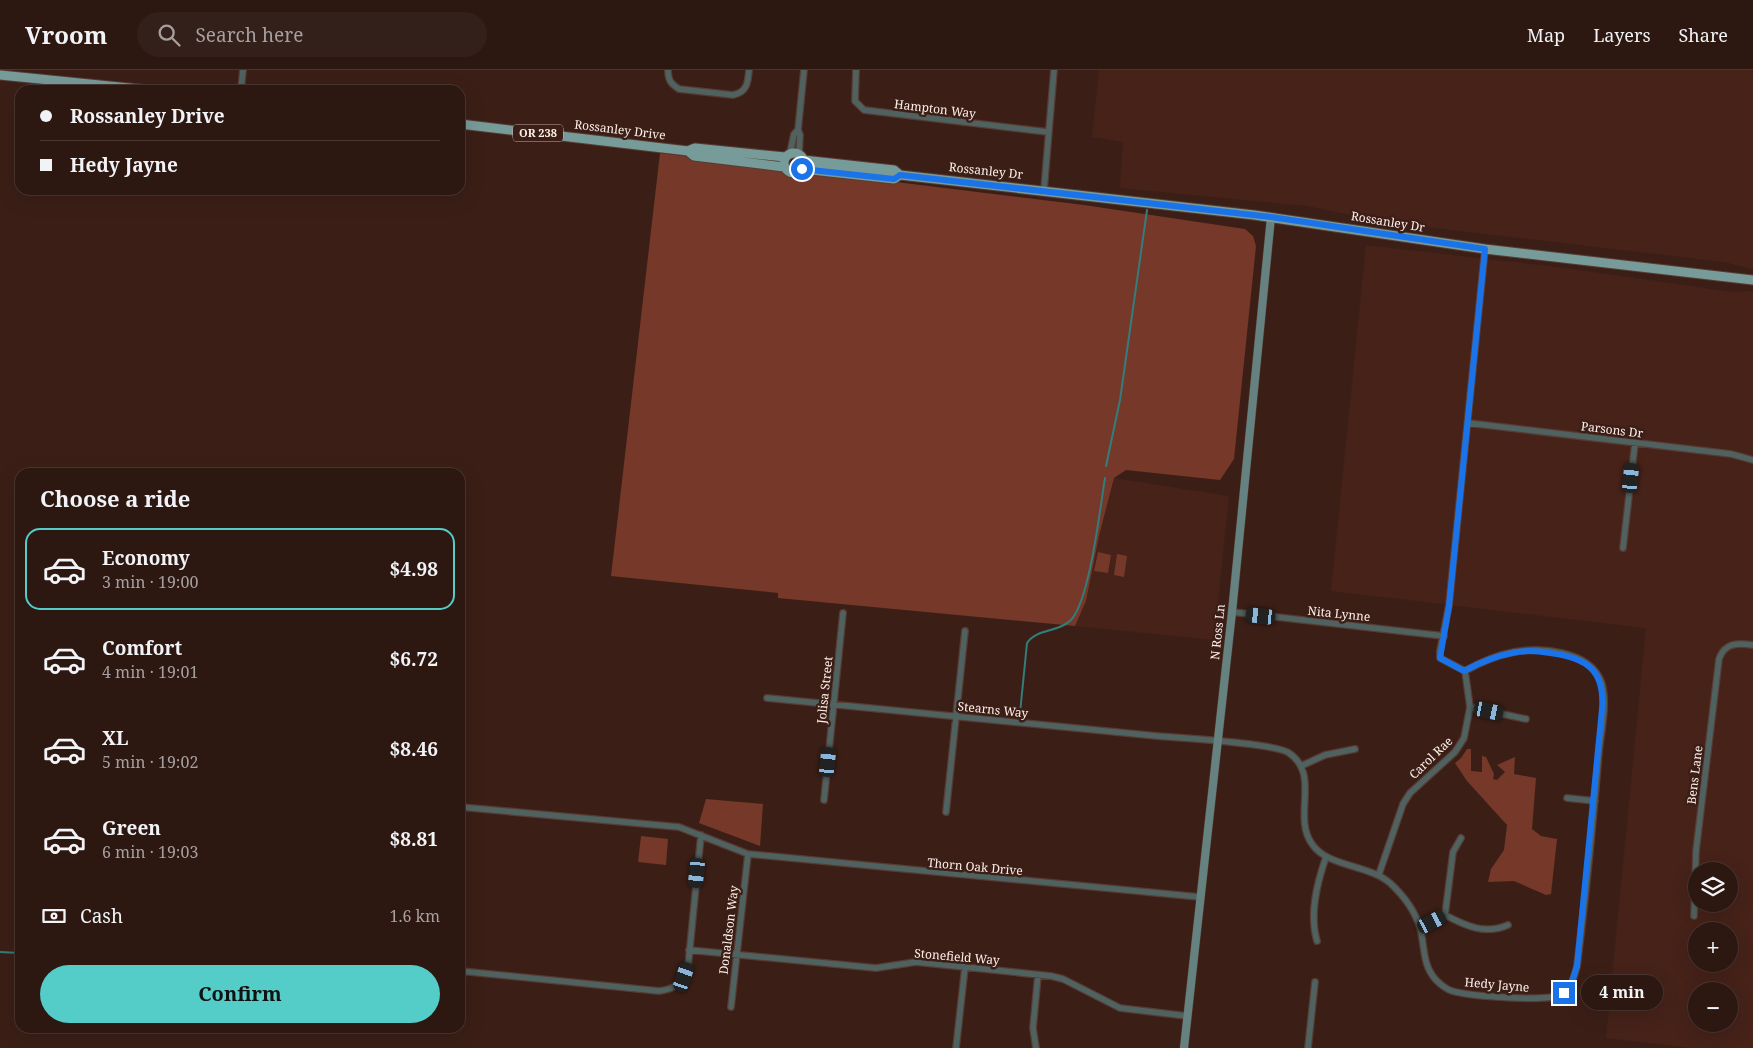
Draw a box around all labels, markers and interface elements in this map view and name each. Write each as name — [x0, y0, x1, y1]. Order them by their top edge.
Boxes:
search box — [137, 12, 487, 57]
text: Vroom — [25, 18, 107, 51]
icon: search — [155, 21, 183, 49]
text: Search here — [195, 22, 303, 48]
text: Map — [1527, 23, 1565, 47]
text: Layers — [1593, 23, 1651, 47]
text: Share — [1679, 23, 1728, 47]
street label: Hampton Way — [893, 95, 977, 122]
text: Rossanley Drive — [70, 103, 225, 129]
street label: Rossanley Drive — [573, 115, 667, 144]
road number: OR 238 — [513, 124, 563, 142]
text: Hedy Jayne — [70, 152, 178, 178]
route start — [791, 158, 813, 180]
street label: Rossanley Dr — [948, 158, 1024, 183]
street label: Rossanley Dr — [1350, 207, 1427, 236]
street label: Parsons Dr — [1580, 417, 1645, 442]
car — [1621, 462, 1640, 494]
text: Choose a ride — [40, 483, 190, 513]
text: Economy — [102, 545, 190, 571]
icon: car — [42, 547, 87, 592]
text: $4.98 — [389, 556, 438, 582]
text: 3 min · 19:00 — [102, 571, 198, 593]
street label: Nita Lynne — [1307, 602, 1371, 625]
street label: N Ross Ln — [1206, 603, 1229, 661]
car — [1245, 607, 1276, 625]
text: Comfort — [102, 635, 182, 661]
icon: car — [42, 637, 87, 682]
text: $6.72 — [389, 646, 438, 672]
street label: Jolisa Street — [812, 655, 836, 725]
text: 4 min · 19:01 — [102, 661, 198, 683]
street label: Stearns Way — [957, 697, 1029, 722]
car — [1472, 701, 1505, 721]
text: XL — [102, 725, 128, 751]
icon: car — [42, 727, 87, 772]
street label: Carol Rae — [1405, 733, 1456, 783]
text: $8.46 — [389, 736, 438, 762]
street label: Bens Lane — [1682, 745, 1707, 805]
car — [818, 746, 837, 778]
text: 5 min · 19:02 — [102, 751, 198, 773]
text: Green — [102, 815, 161, 841]
icon: car — [42, 817, 87, 862]
text: $8.81 — [389, 826, 438, 852]
text: 6 min · 19:03 — [102, 841, 198, 863]
street label: Thorn Oak Drive — [927, 854, 1024, 879]
car — [687, 857, 706, 889]
map controls — [1688, 862, 1738, 1032]
button: layers — [1688, 862, 1738, 912]
street label: Donaldson Way — [715, 884, 742, 975]
icon: cash — [40, 902, 68, 930]
text: Cash — [80, 903, 123, 929]
text: 1.6 km — [389, 905, 440, 927]
car — [1415, 909, 1448, 935]
button: + — [1688, 922, 1738, 972]
street label: Stonefield Way — [914, 944, 1001, 969]
car — [672, 960, 695, 994]
button: Confirm — [40, 965, 440, 1023]
street label: Hedy Jayne — [1464, 973, 1530, 996]
callout: 4 min — [1582, 976, 1664, 1010]
text: 4 min — [1599, 981, 1645, 1003]
route end — [1553, 982, 1575, 1004]
button: − — [1688, 982, 1738, 1032]

